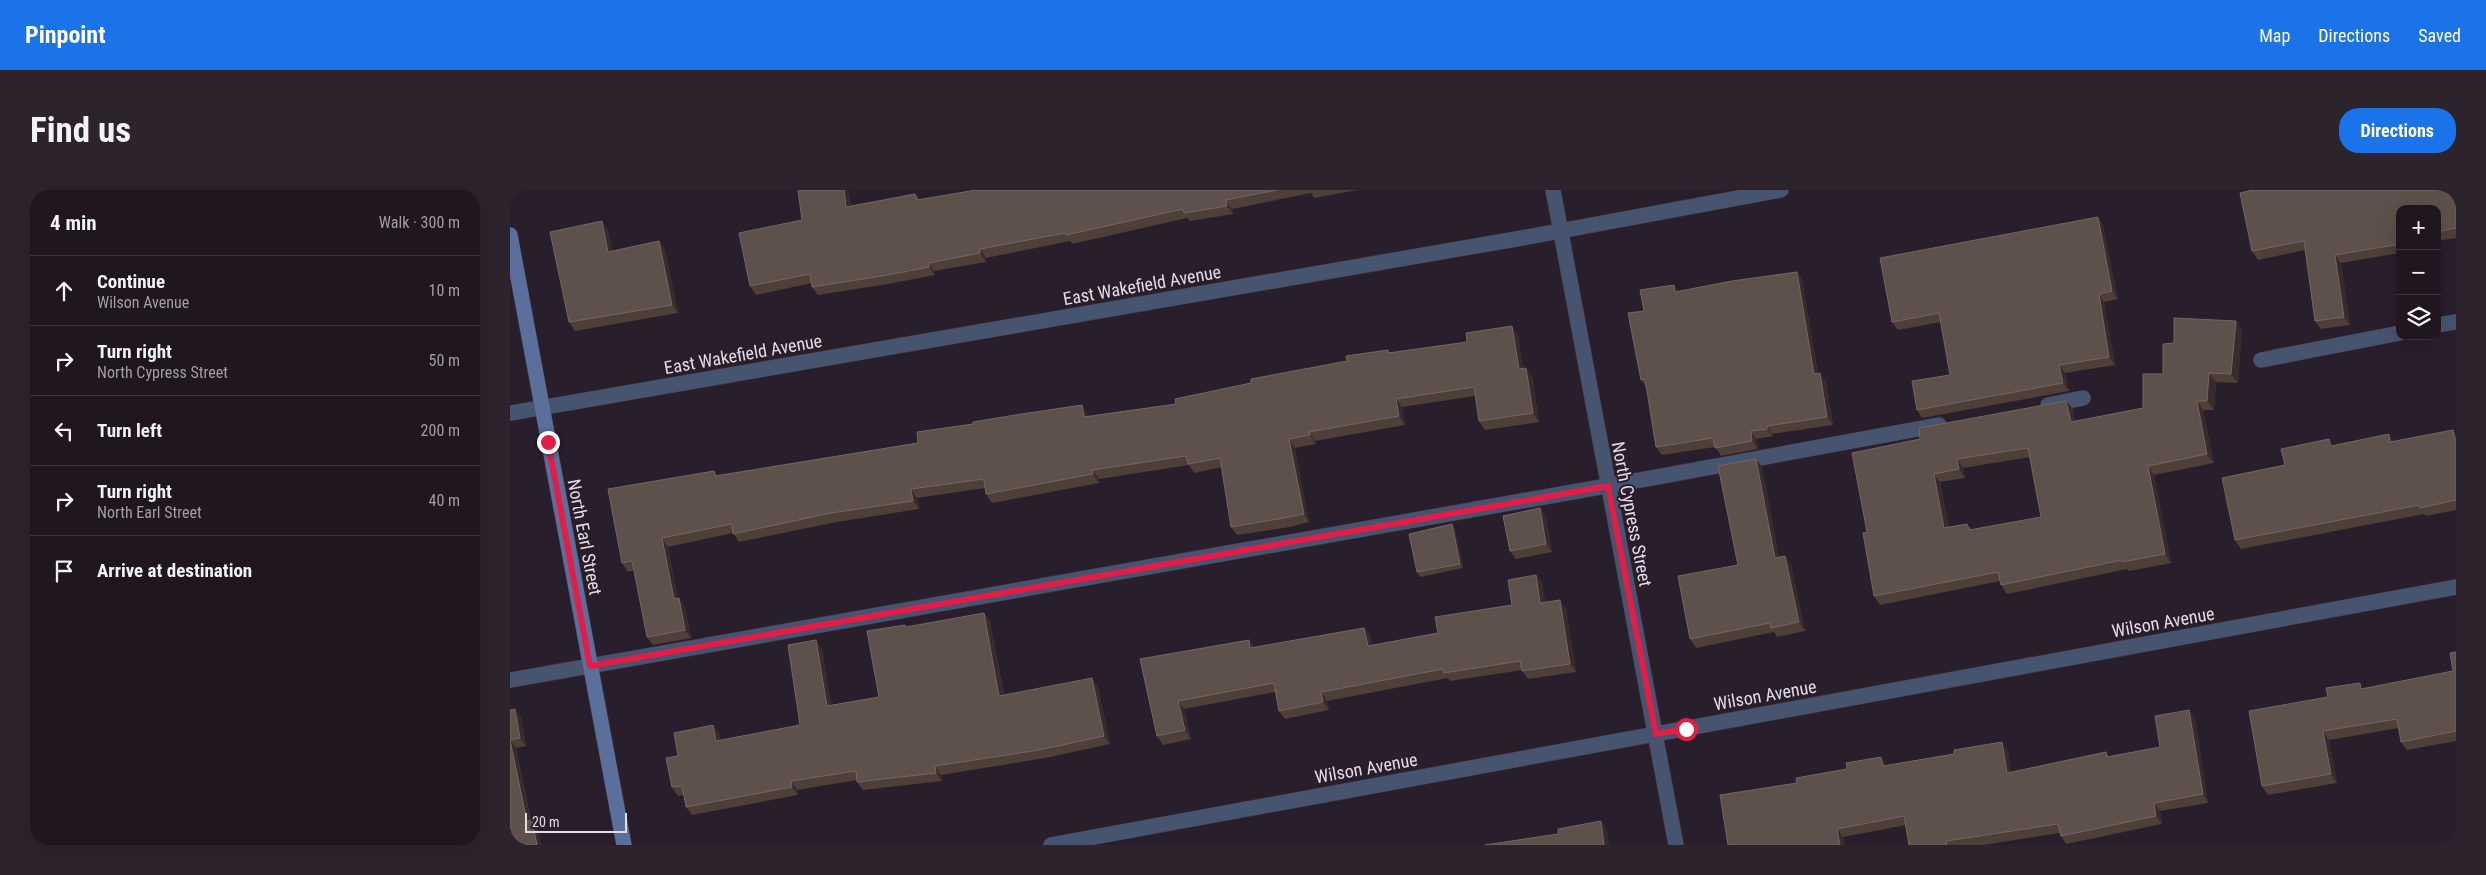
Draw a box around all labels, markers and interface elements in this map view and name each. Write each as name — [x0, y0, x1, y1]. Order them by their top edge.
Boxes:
text: Pinpoint — [25, 21, 106, 49]
text: Map — [2259, 25, 2290, 46]
text: Directions — [2318, 25, 2390, 46]
text: Saved — [2418, 25, 2461, 46]
button: Directions — [2339, 108, 2456, 153]
text: Find us — [30, 110, 131, 151]
map controls — [2396, 205, 2441, 340]
button: + — [2396, 205, 2441, 250]
text: 4 min — [50, 211, 97, 235]
text: Walk · 300 m — [379, 213, 460, 232]
button: − — [2396, 250, 2441, 295]
street label: East Wakefield Avenue — [1061, 261, 1223, 309]
text: Continue — [97, 270, 165, 293]
icon: ahead — [50, 277, 78, 305]
text: 10 m — [428, 281, 460, 300]
text: Wilson Avenue — [97, 293, 189, 312]
button: layers — [2396, 295, 2441, 340]
street label: East Wakefield Avenue — [662, 330, 824, 378]
text: Turn right — [97, 340, 172, 363]
icon: right — [50, 347, 78, 375]
text: 50 m — [428, 351, 460, 370]
text: North Cypress Street — [97, 363, 228, 382]
icon: left — [50, 417, 78, 445]
text: Turn left — [97, 419, 162, 442]
text: 200 m — [421, 421, 460, 440]
route end — [537, 431, 560, 454]
street label: North Cypress Street — [1608, 440, 1656, 588]
street label: North Earl Street — [563, 477, 607, 597]
text: Turn right — [97, 480, 172, 503]
icon: right — [50, 487, 78, 515]
text: 40 m — [428, 491, 460, 510]
text: North Earl Street — [97, 503, 202, 522]
icon: arrive — [50, 557, 78, 585]
text: Arrive at destination — [97, 559, 252, 582]
street label: Wilson Avenue — [2110, 603, 2216, 641]
street label: Wilson Avenue — [1712, 676, 1818, 714]
route start — [1675, 718, 1698, 741]
street label: Wilson Avenue — [1313, 749, 1419, 787]
scale bar — [525, 810, 628, 833]
text: 20 m — [532, 814, 560, 830]

